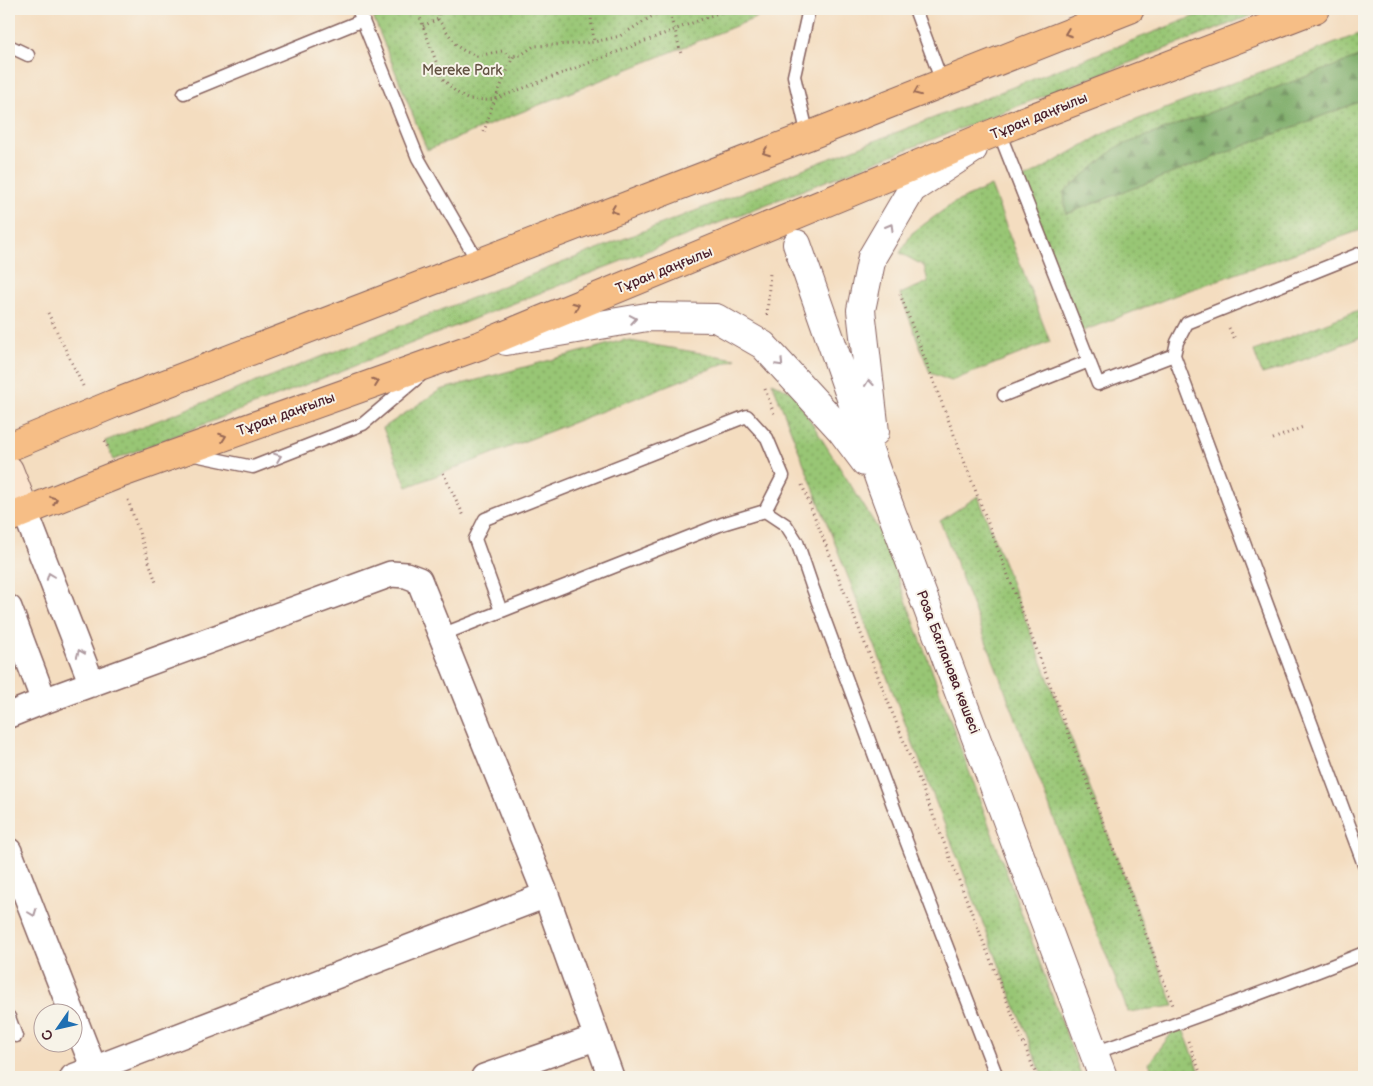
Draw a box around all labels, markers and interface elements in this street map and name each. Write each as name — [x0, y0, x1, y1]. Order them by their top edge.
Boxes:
one-way arrow — [1064, 27, 1073, 37]
park label: Mereke Park — [422, 62, 502, 79]
one-way arrow — [913, 86, 922, 96]
street label: Тұран даңғылы — [988, 89, 1090, 143]
one-way arrow — [762, 146, 771, 156]
one-way arrow — [610, 204, 619, 214]
one-way arrow — [883, 224, 893, 233]
street label: Тұран даңғылы — [613, 243, 715, 297]
one-way arrow — [572, 301, 580, 311]
one-way arrow — [628, 315, 637, 325]
one-way arrow — [774, 357, 783, 366]
one-way arrow — [371, 378, 379, 388]
one-way arrow — [864, 379, 875, 387]
street label: Тұран даңғылы — [235, 388, 337, 440]
one-way arrow — [218, 433, 226, 443]
one-way arrow — [273, 453, 282, 463]
one-way arrow — [49, 495, 58, 506]
one-way arrow — [46, 573, 56, 581]
street label: Роза Бағланова көшесі — [913, 588, 983, 736]
one-way arrow — [75, 649, 86, 658]
one-way arrow — [27, 908, 37, 917]
north arrow — [32, 1004, 82, 1054]
text: С — [38, 1026, 57, 1044]

